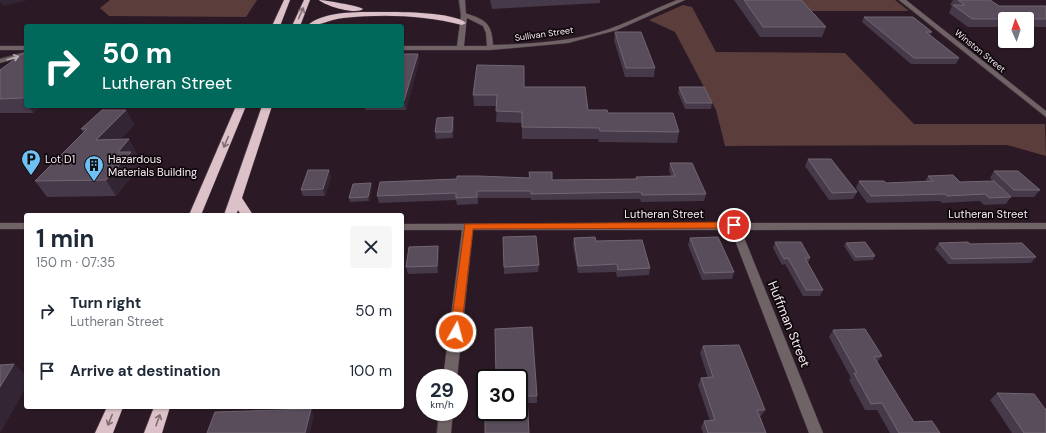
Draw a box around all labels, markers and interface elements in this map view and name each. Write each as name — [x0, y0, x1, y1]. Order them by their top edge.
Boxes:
one-way arrow — [298, 7, 305, 19]
north arrow — [998, 12, 1034, 48]
map controls — [998, 12, 1034, 48]
street label: Sullivan Street — [514, 24, 575, 44]
street label: Winston Street — [952, 27, 1008, 76]
text: 50 m — [102, 35, 172, 72]
icon: right — [36, 40, 88, 92]
one-way arrow — [6, 53, 19, 61]
text: Lutheran Street — [102, 71, 232, 95]
one-way arrow — [222, 135, 229, 147]
parking icon: Lot D1 — [20, 148, 42, 176]
place label: Lot D1 — [45, 152, 75, 166]
place label: Hazardous Materials Building — [108, 152, 197, 179]
building icon: Hazardous Materials Building — [83, 154, 105, 182]
street label: Lutheran Street — [624, 207, 704, 221]
street label: Lutheran Street — [948, 207, 1028, 221]
pin — [717, 208, 751, 242]
icon: arrive — [723, 214, 745, 236]
text: 1 min — [36, 223, 94, 254]
button: close — [350, 226, 392, 268]
text: 150 m · 07:35 — [36, 254, 115, 271]
street label: Huffman Street — [764, 278, 814, 370]
text: Turn right — [70, 293, 141, 313]
icon: right — [36, 300, 58, 322]
text: 50 m — [355, 301, 392, 321]
position arrow — [435, 311, 477, 353]
text: Lutheran Street — [70, 313, 164, 330]
icon: arrive — [36, 360, 58, 382]
text: Arrive at destination — [70, 361, 221, 381]
text: 100 m — [349, 361, 392, 381]
speed limit sign: 30 — [476, 369, 528, 421]
text: 29 — [430, 377, 454, 403]
text: km/h — [430, 398, 454, 411]
one-way arrow — [105, 414, 113, 426]
one-way arrow — [154, 414, 162, 426]

